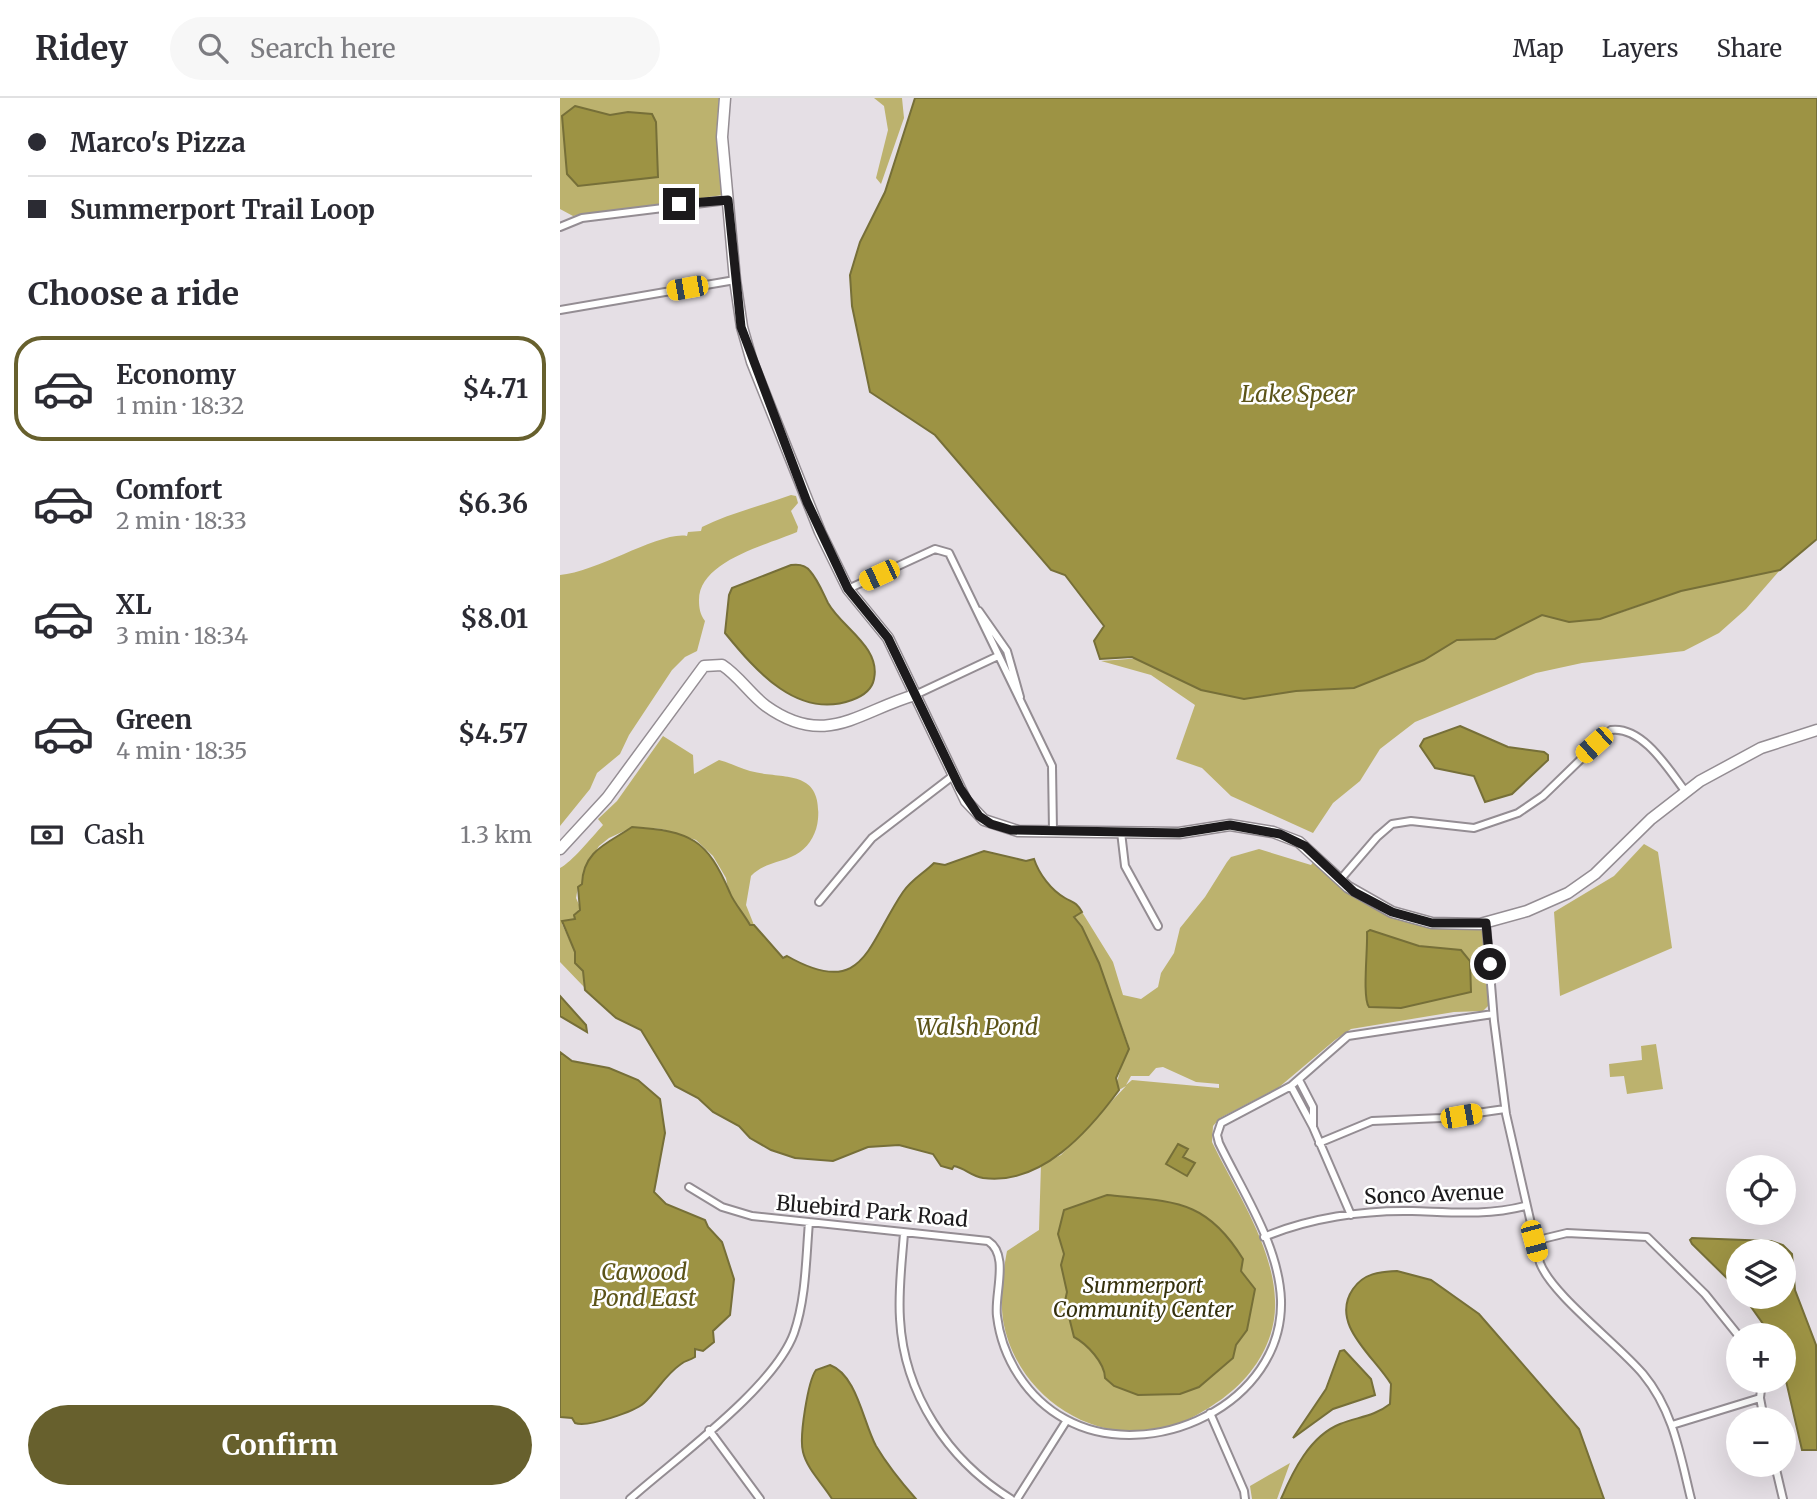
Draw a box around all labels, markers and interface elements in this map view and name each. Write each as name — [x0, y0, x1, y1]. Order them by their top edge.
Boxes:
search box — [170, 17, 660, 80]
text: Ridey — [35, 28, 128, 69]
icon: search — [194, 29, 232, 67]
text: Search here — [250, 32, 396, 65]
text: Map — [1513, 33, 1564, 64]
text: Layers — [1602, 33, 1678, 64]
text: Share — [1716, 33, 1782, 64]
text: Marco's Pizza — [70, 126, 246, 159]
route end — [663, 188, 695, 220]
text: Summerport Trail Loop — [70, 193, 375, 226]
text: Choose a ride — [28, 274, 239, 314]
car — [665, 274, 710, 302]
icon: car — [32, 357, 95, 420]
text: Economy — [116, 358, 236, 391]
text: $4.71 — [462, 372, 528, 405]
water label: Lake Speer — [1241, 379, 1355, 408]
text: 1 min · 18:32 — [116, 391, 245, 420]
icon: car — [32, 472, 95, 535]
text: Comfort — [116, 473, 222, 506]
text: $6.36 — [457, 487, 528, 520]
text: 2 min · 18:33 — [116, 506, 247, 535]
car — [856, 557, 903, 593]
icon: car — [32, 587, 95, 650]
text: XL — [116, 588, 152, 621]
text: $8.01 — [460, 602, 528, 635]
text: 3 min · 18:34 — [116, 621, 248, 650]
icon: car — [32, 702, 95, 765]
text: Green — [116, 703, 192, 736]
text: $4.57 — [458, 717, 528, 750]
car — [1572, 723, 1617, 767]
text: 4 min · 18:35 — [116, 736, 247, 765]
icon: cash — [28, 816, 66, 854]
text: Cash — [84, 818, 145, 851]
text: 1.3 km — [460, 820, 532, 849]
route start — [1474, 948, 1506, 980]
water label: Walsh Pond — [916, 1012, 1039, 1041]
car — [1439, 1102, 1484, 1130]
map controls — [1726, 1155, 1796, 1477]
button: locate — [1726, 1155, 1796, 1225]
street label: Sonco Avenue — [1363, 1178, 1505, 1210]
street label: Bluebird Park Road — [775, 1189, 969, 1233]
car — [1519, 1218, 1550, 1264]
button: layers — [1726, 1239, 1796, 1309]
water label: Cawood Pond East — [592, 1257, 696, 1312]
park label: Summerport Community Center — [1053, 1272, 1234, 1323]
button: + — [1726, 1323, 1796, 1393]
button: Confirm — [28, 1405, 532, 1485]
button: − — [1726, 1407, 1796, 1477]

